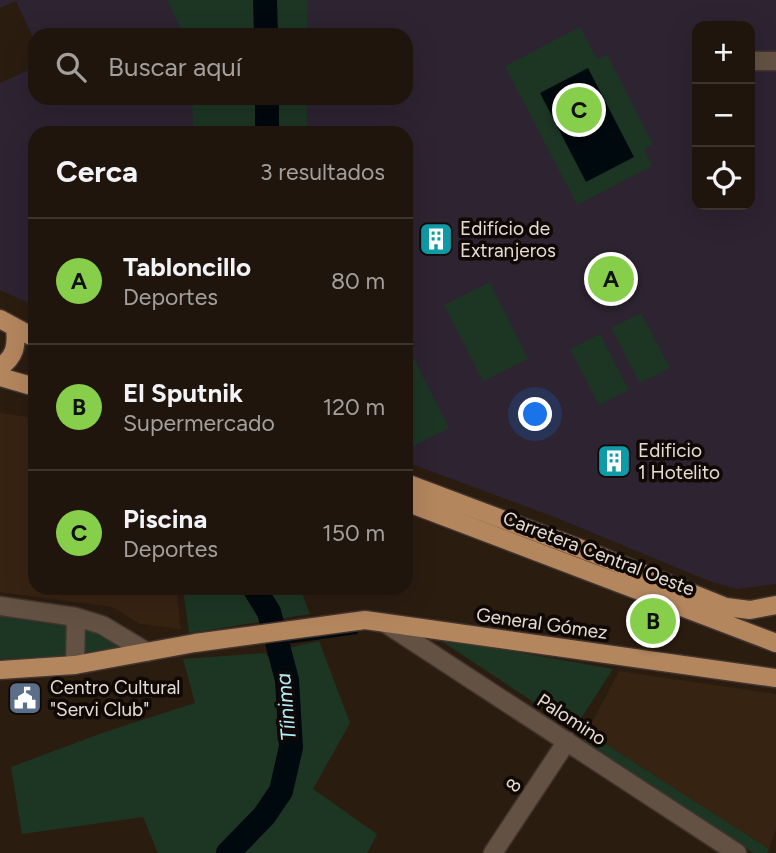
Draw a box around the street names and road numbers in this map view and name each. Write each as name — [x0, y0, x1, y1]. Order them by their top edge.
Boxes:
street label: Carretera Central Oeste — [500, 506, 698, 601]
street label: General Gómez — [475, 603, 609, 644]
street label: Palomino — [533, 689, 611, 750]
street label: 8 — [501, 774, 526, 796]

